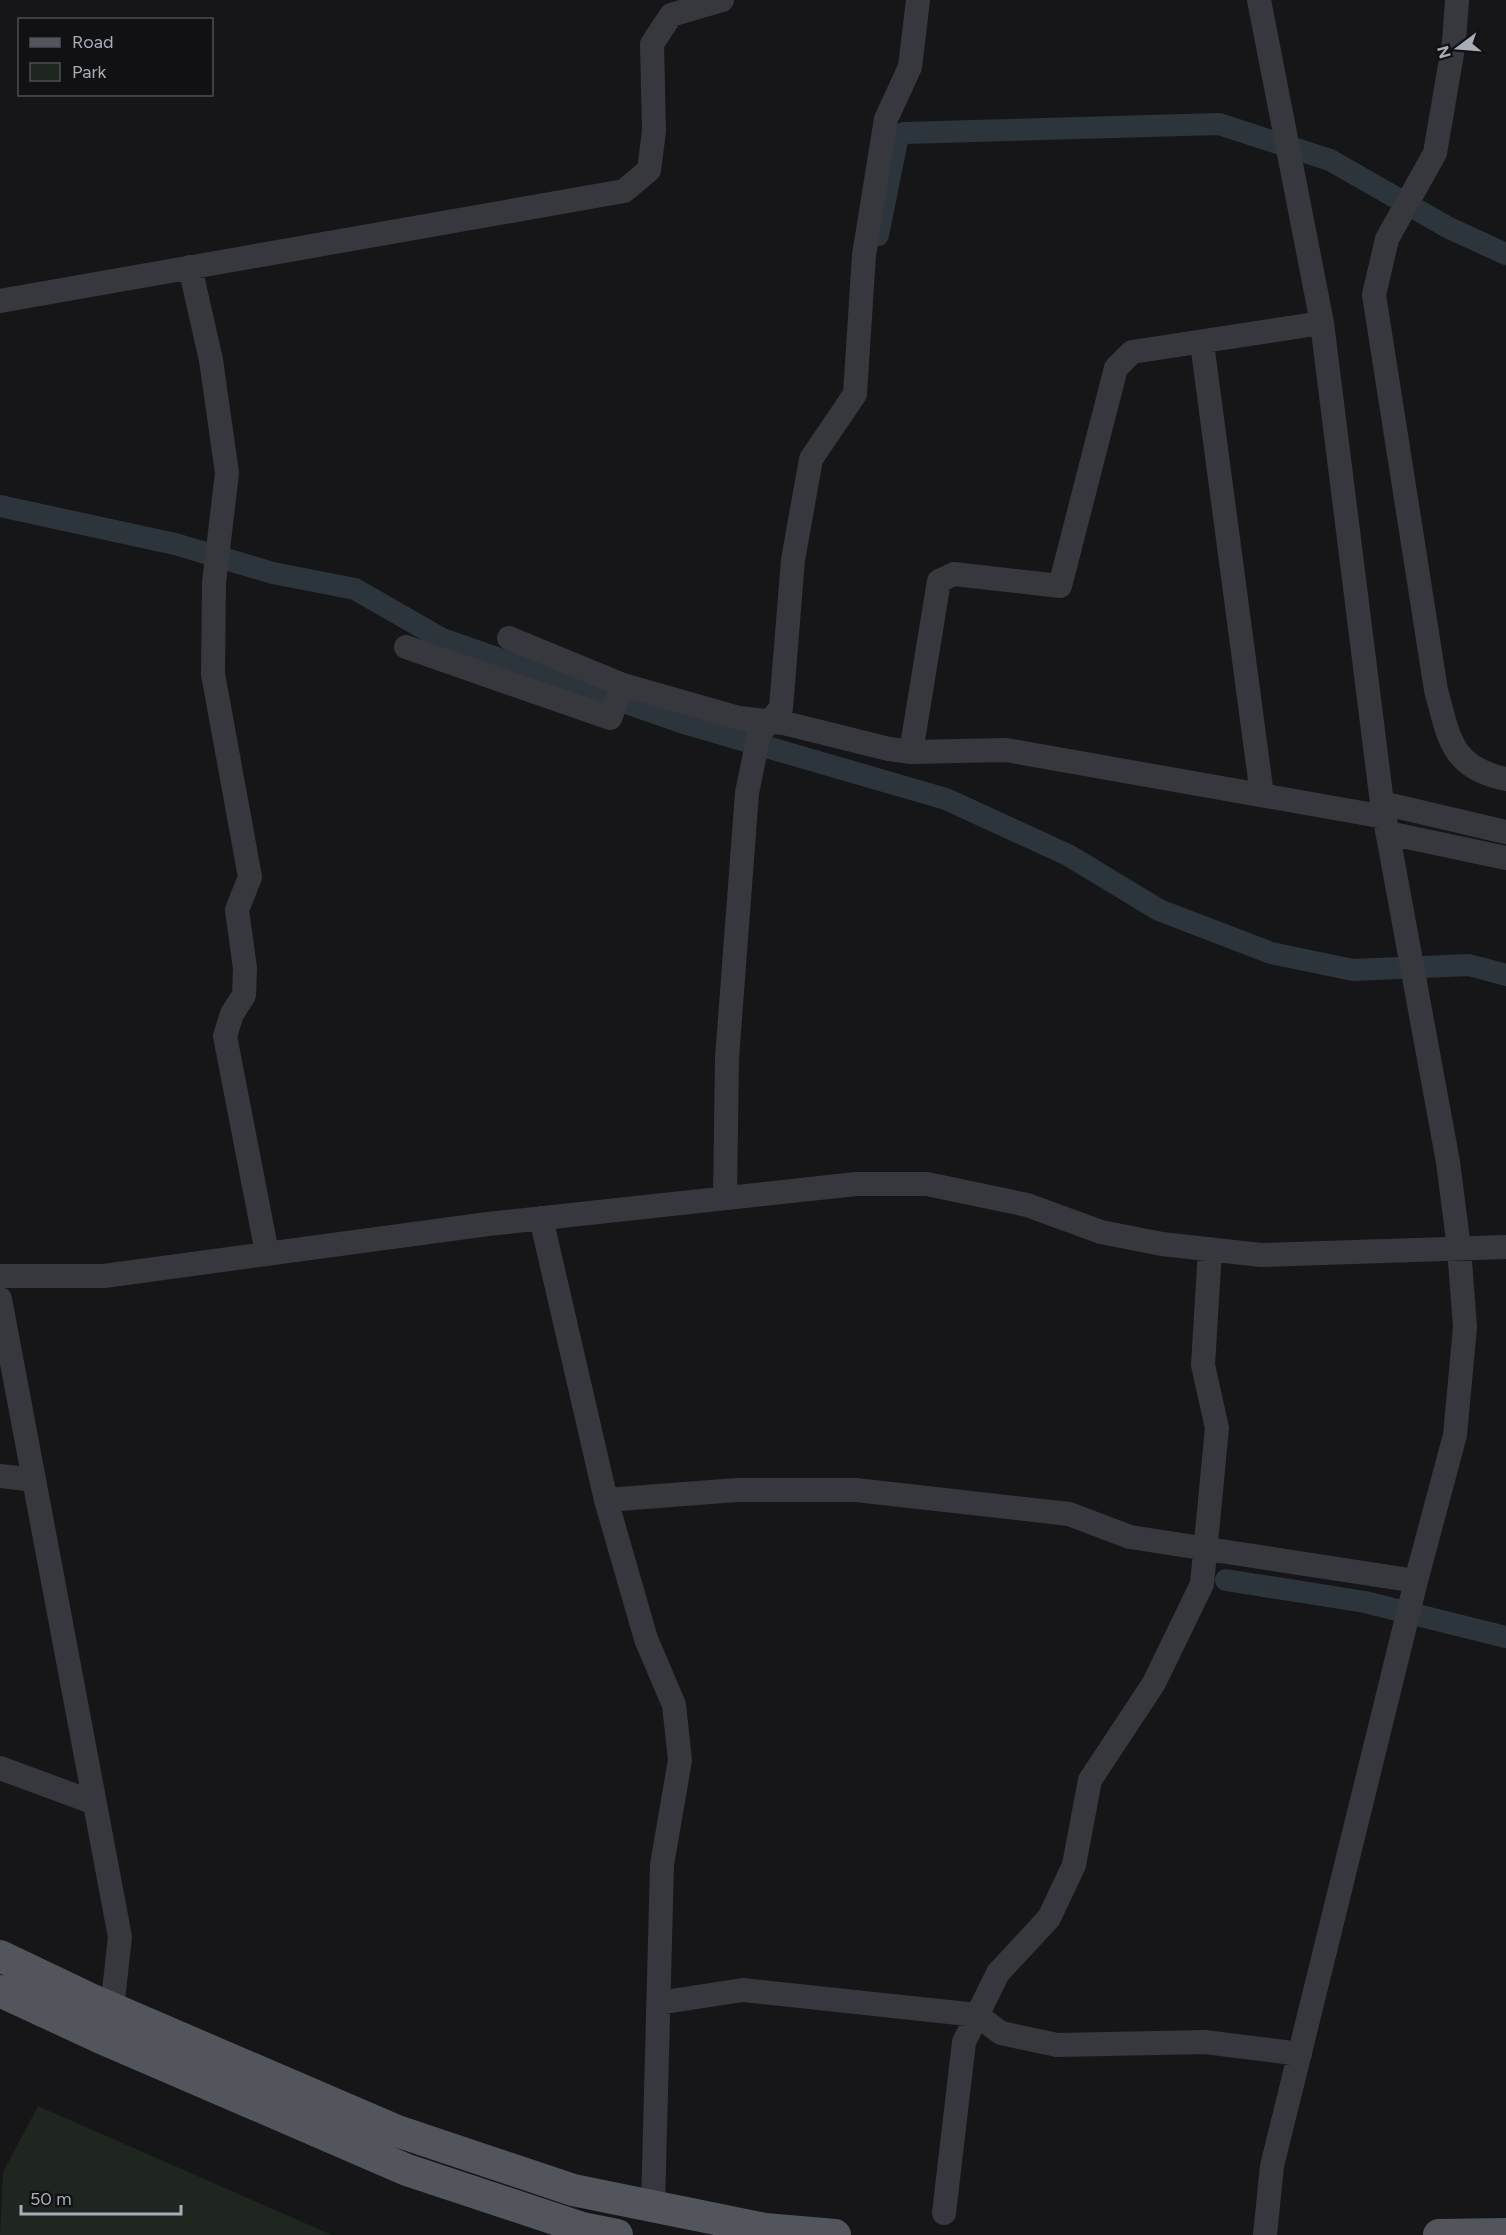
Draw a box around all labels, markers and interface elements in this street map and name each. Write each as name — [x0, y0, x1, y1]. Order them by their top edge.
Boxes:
legend — [18, 18, 213, 96]
north arrow — [1428, 18, 1488, 78]
text: Road — [72, 31, 113, 53]
text: N — [1433, 43, 1455, 61]
text: Park — [72, 61, 107, 83]
scale bar — [21, 2178, 182, 2216]
text: 50 m — [30, 2188, 72, 2210]

